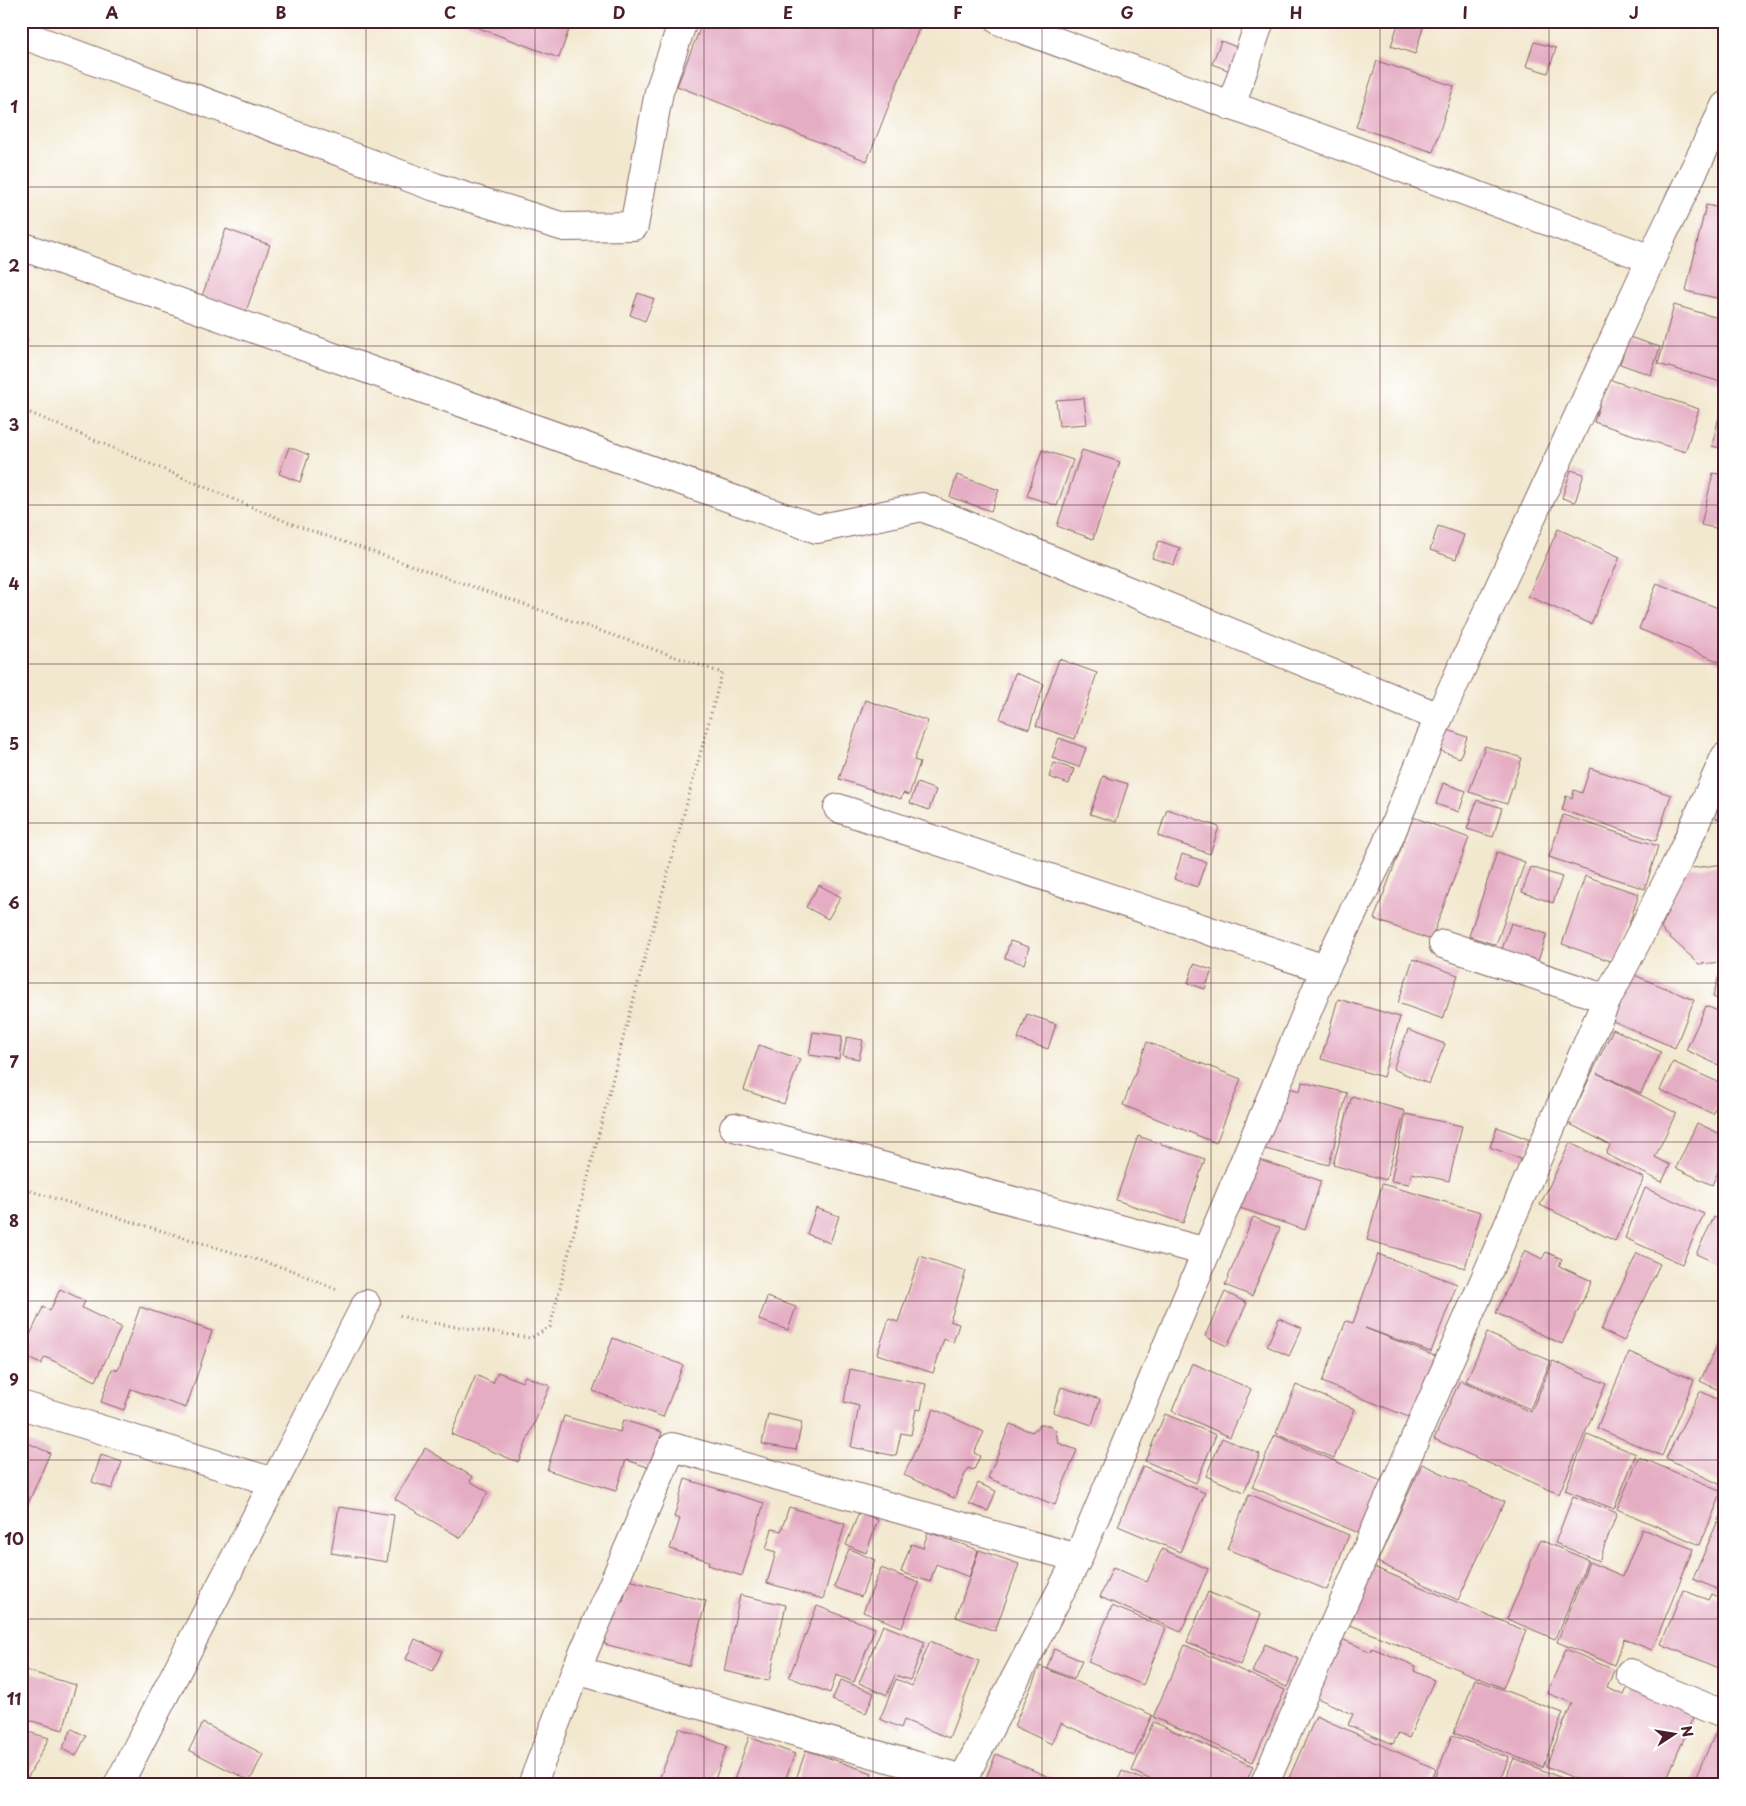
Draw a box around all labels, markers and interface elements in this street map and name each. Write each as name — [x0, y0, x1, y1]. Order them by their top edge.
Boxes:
text: A — [106, 0, 119, 24]
text: B — [276, 0, 287, 24]
text: C — [444, 0, 456, 24]
text: D — [613, 0, 625, 24]
text: E — [783, 0, 793, 24]
text: F — [953, 0, 963, 24]
text: G — [1120, 0, 1134, 24]
text: H — [1290, 0, 1302, 24]
text: I — [1462, 0, 1468, 24]
text: J — [1629, 0, 1639, 24]
text: 1 — [10, 94, 18, 118]
text: 2 — [8, 253, 20, 277]
text: 3 — [9, 412, 19, 436]
text: 4 — [9, 571, 20, 595]
text: 5 — [9, 731, 19, 755]
text: 6 — [8, 890, 20, 914]
text: 7 — [9, 1049, 19, 1073]
text: 8 — [9, 1208, 19, 1232]
text: 9 — [9, 1367, 19, 1391]
text: 10 — [4, 1526, 24, 1550]
text: 11 — [7, 1686, 21, 1710]
north arrow — [1648, 1708, 1698, 1758]
text: N — [1676, 1724, 1699, 1739]

